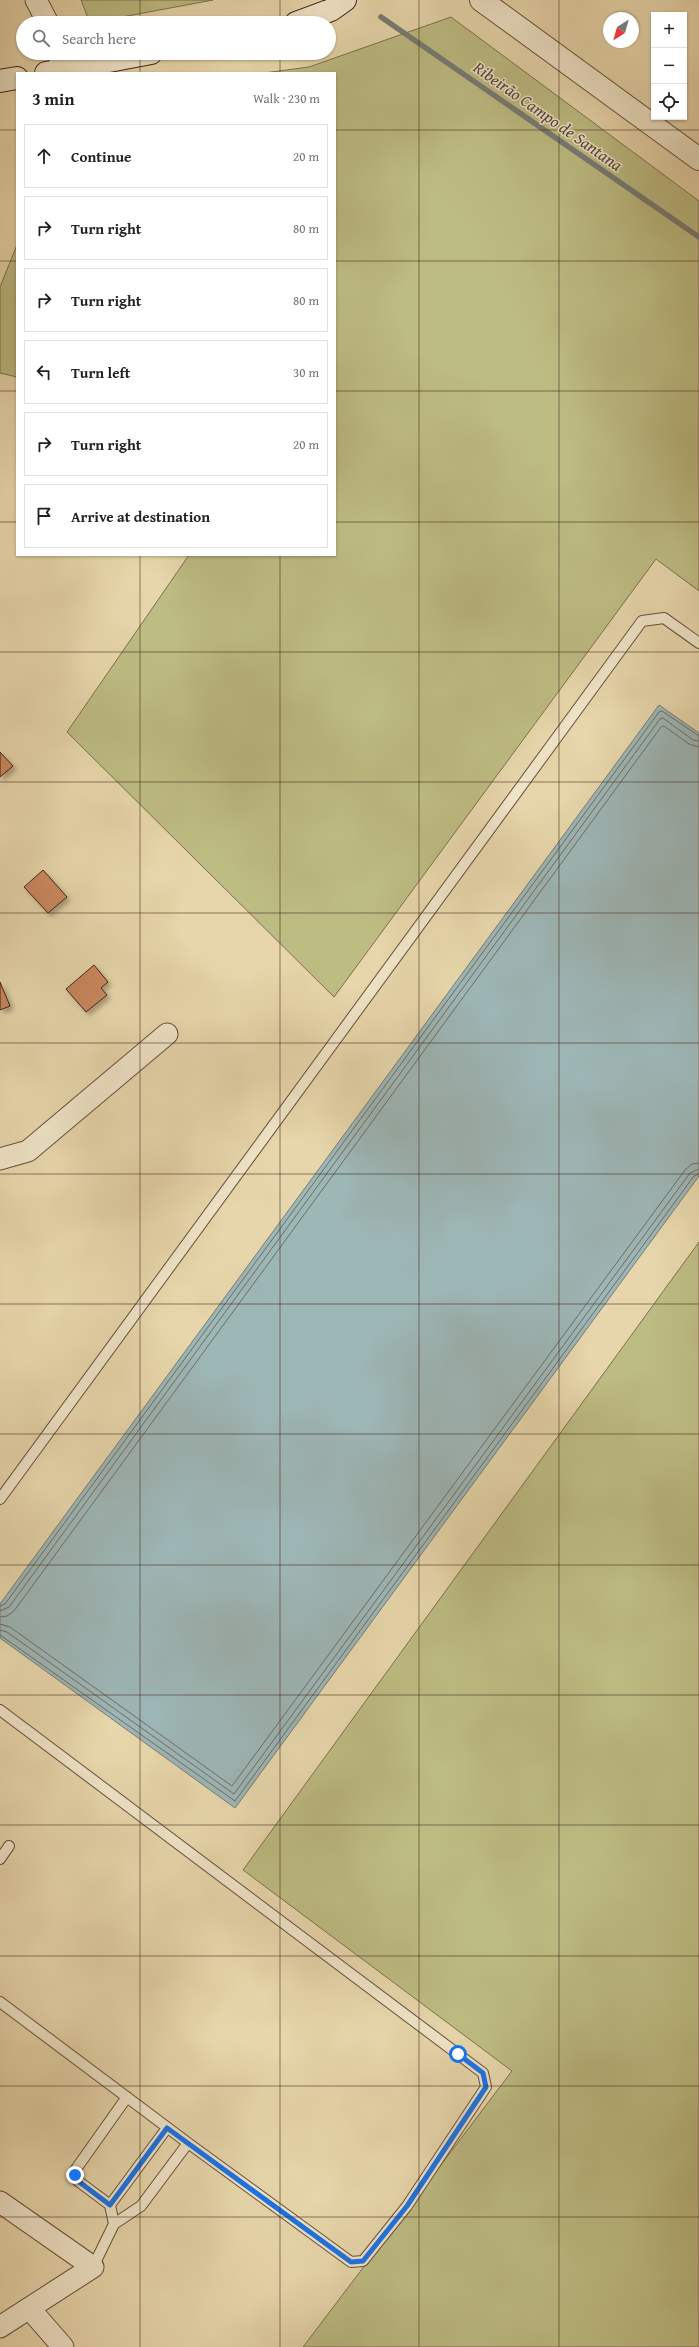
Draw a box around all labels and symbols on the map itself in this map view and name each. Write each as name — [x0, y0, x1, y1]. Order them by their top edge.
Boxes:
north arrow — [603, 12, 639, 48]
water label: Ribeirão Campo de Santana — [468, 54, 628, 177]
route start — [449, 2045, 467, 2063]
route end — [66, 2166, 84, 2184]

